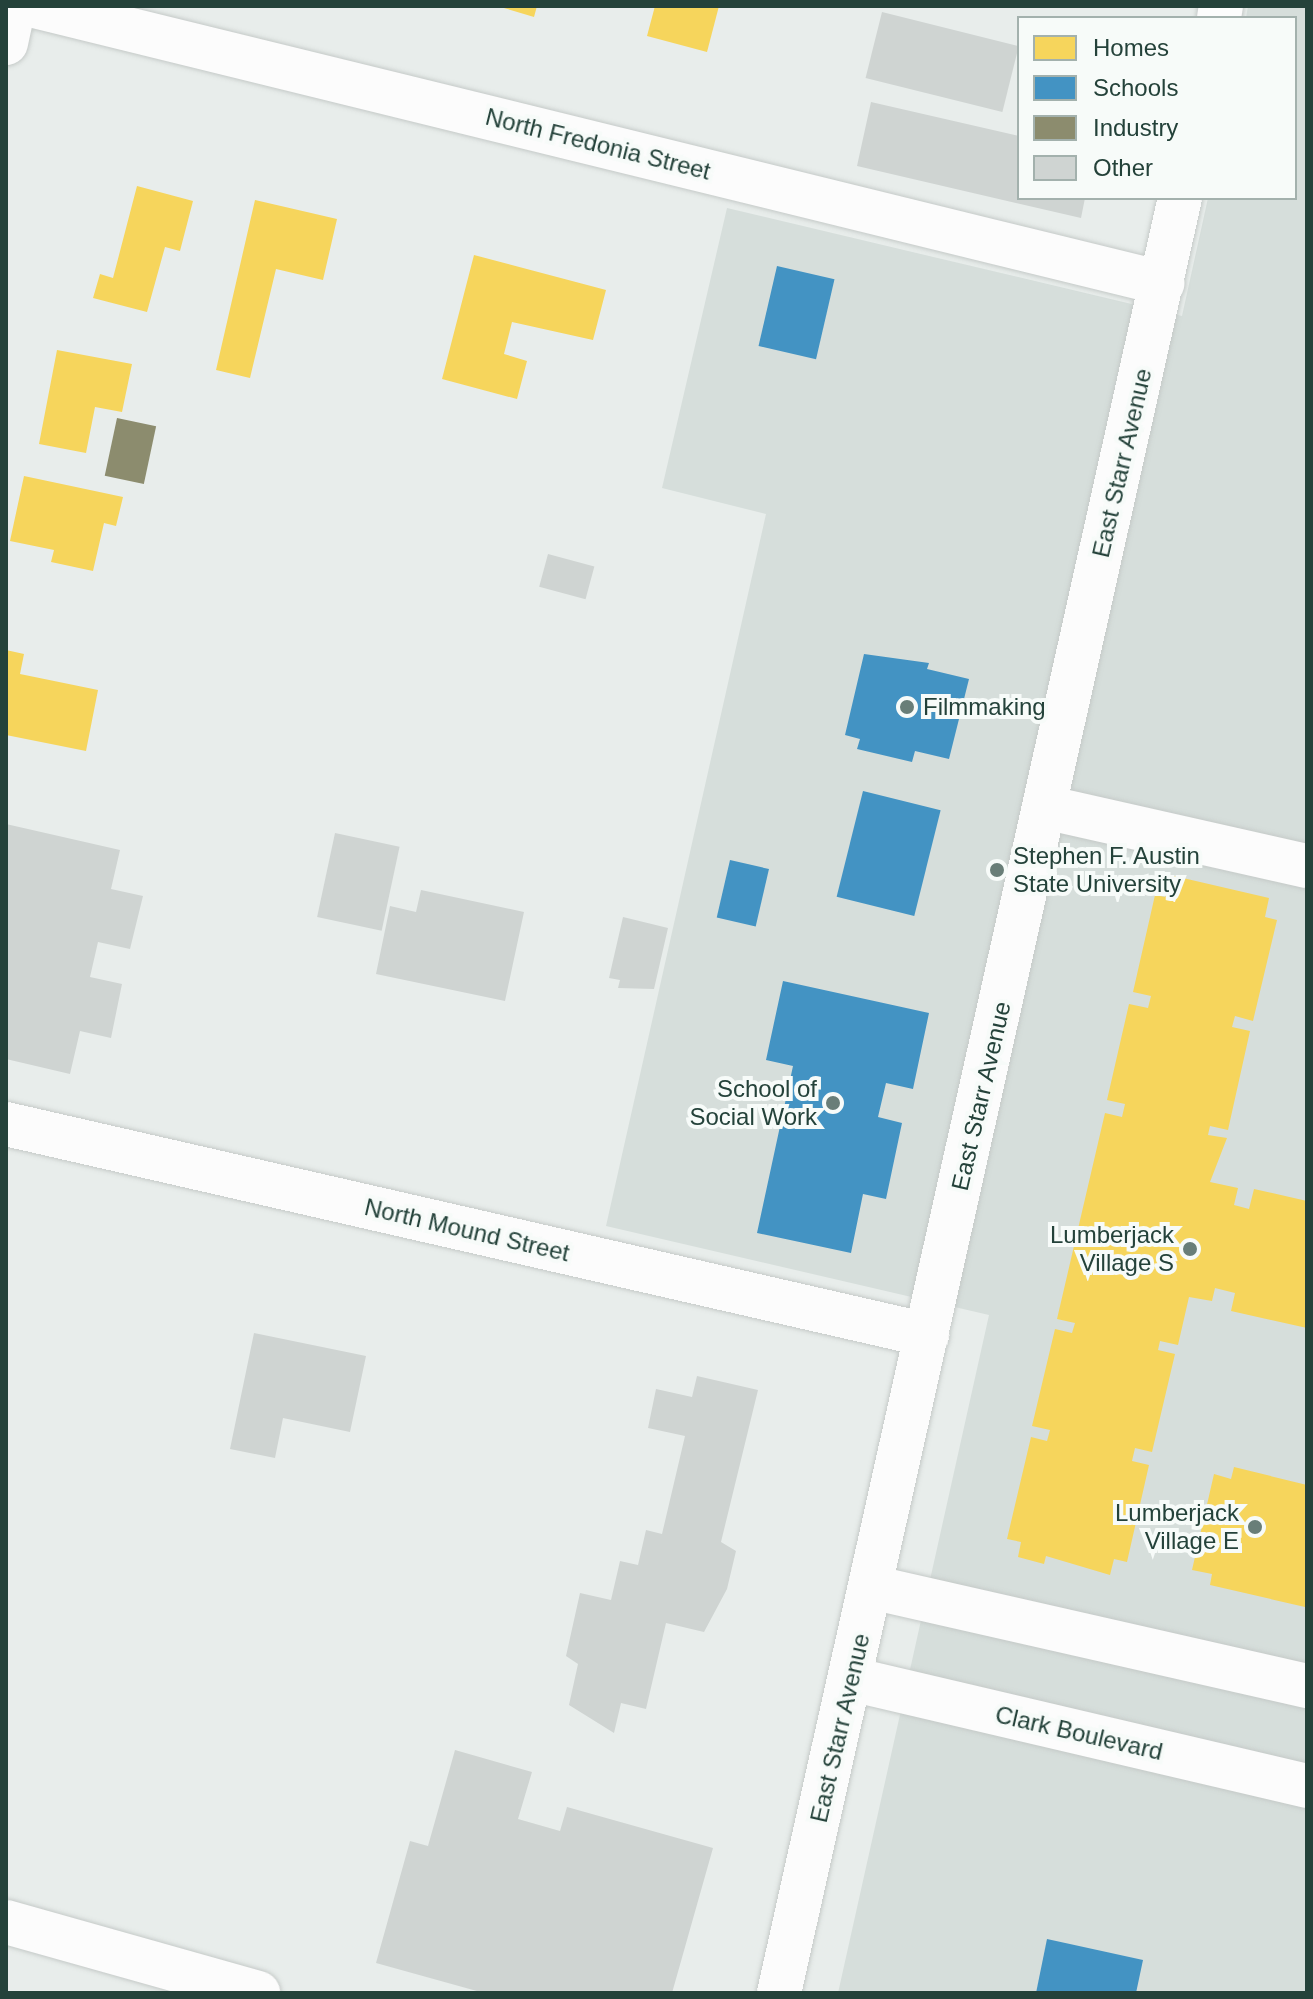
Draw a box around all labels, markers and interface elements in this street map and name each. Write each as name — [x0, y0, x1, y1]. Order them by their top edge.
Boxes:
legend — [1017, 16, 1297, 200]
text: Homes — [1093, 34, 1169, 61]
text: Schools — [1093, 74, 1178, 101]
street label: North Fredonia Street — [483, 102, 713, 186]
text: Industry — [1093, 114, 1178, 141]
text: Other — [1093, 154, 1153, 181]
street label: East Starr Avenue — [1086, 365, 1158, 561]
place label: Filmmaking — [923, 693, 1046, 721]
marker: Filmmaking — [898, 698, 916, 716]
place label: Stephen F. Austin State University — [1013, 842, 1201, 898]
marker: Stephen F. Austin State University — [988, 861, 1006, 879]
street label: East Starr Avenue — [945, 998, 1017, 1194]
place label: School of Social Work — [689, 1075, 817, 1131]
marker: School of Social Work — [824, 1094, 842, 1112]
street label: North Mound Street — [362, 1192, 572, 1268]
place label: Lumberjack Village S — [1050, 1221, 1174, 1277]
marker: Lumberjack Village S — [1181, 1240, 1199, 1258]
place label: Lumberjack Village E — [1115, 1499, 1239, 1555]
marker: Lumberjack Village E — [1246, 1518, 1264, 1536]
street label: East Starr Avenue — [804, 1630, 876, 1826]
street label: Clark Boulevard — [993, 1700, 1165, 1766]

